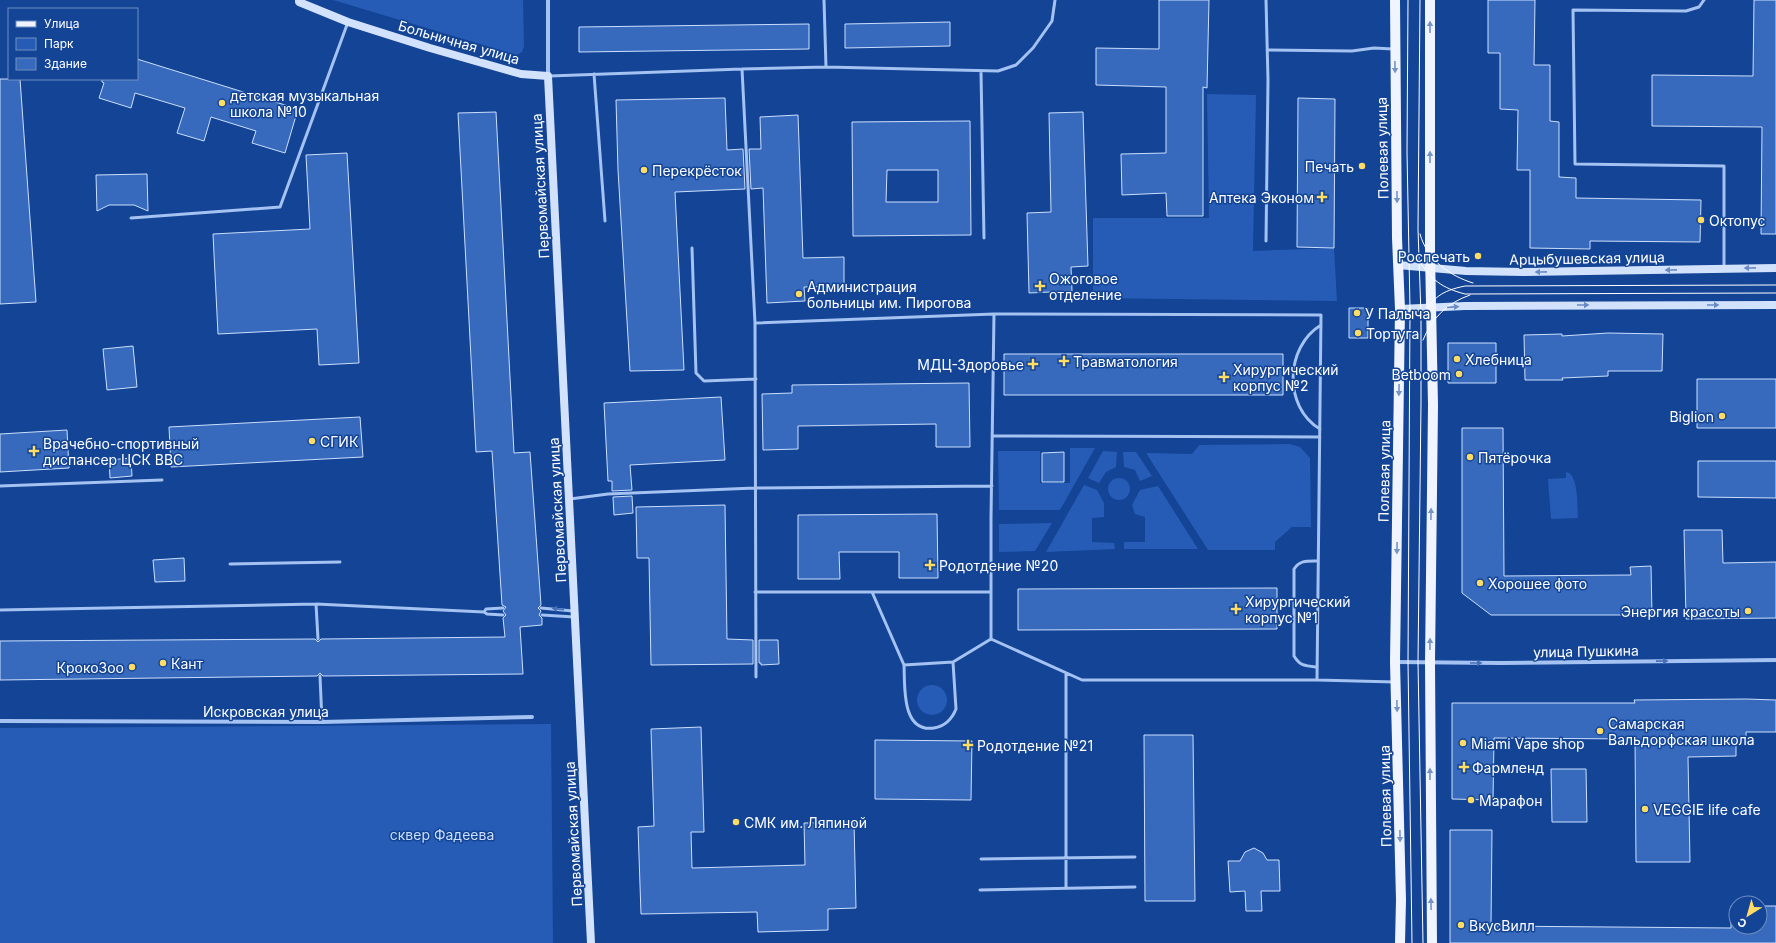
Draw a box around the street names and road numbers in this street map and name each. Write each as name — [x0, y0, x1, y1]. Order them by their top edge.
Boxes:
street label: Больничная улица — [396, 17, 522, 67]
street label: Полевая улица — [1373, 97, 1391, 199]
street label: Первомайская улица — [528, 113, 552, 259]
street label: Арцыбушевская улица — [1509, 248, 1665, 268]
street label: Полевая улица — [1375, 420, 1393, 522]
street label: Первомайская улица — [545, 437, 569, 583]
street label: улица Пушкина — [1533, 642, 1639, 660]
street label: Искровская улица — [203, 703, 329, 720]
street label: Полевая улица — [1376, 745, 1394, 847]
street label: Первомайская улица — [561, 761, 585, 907]

